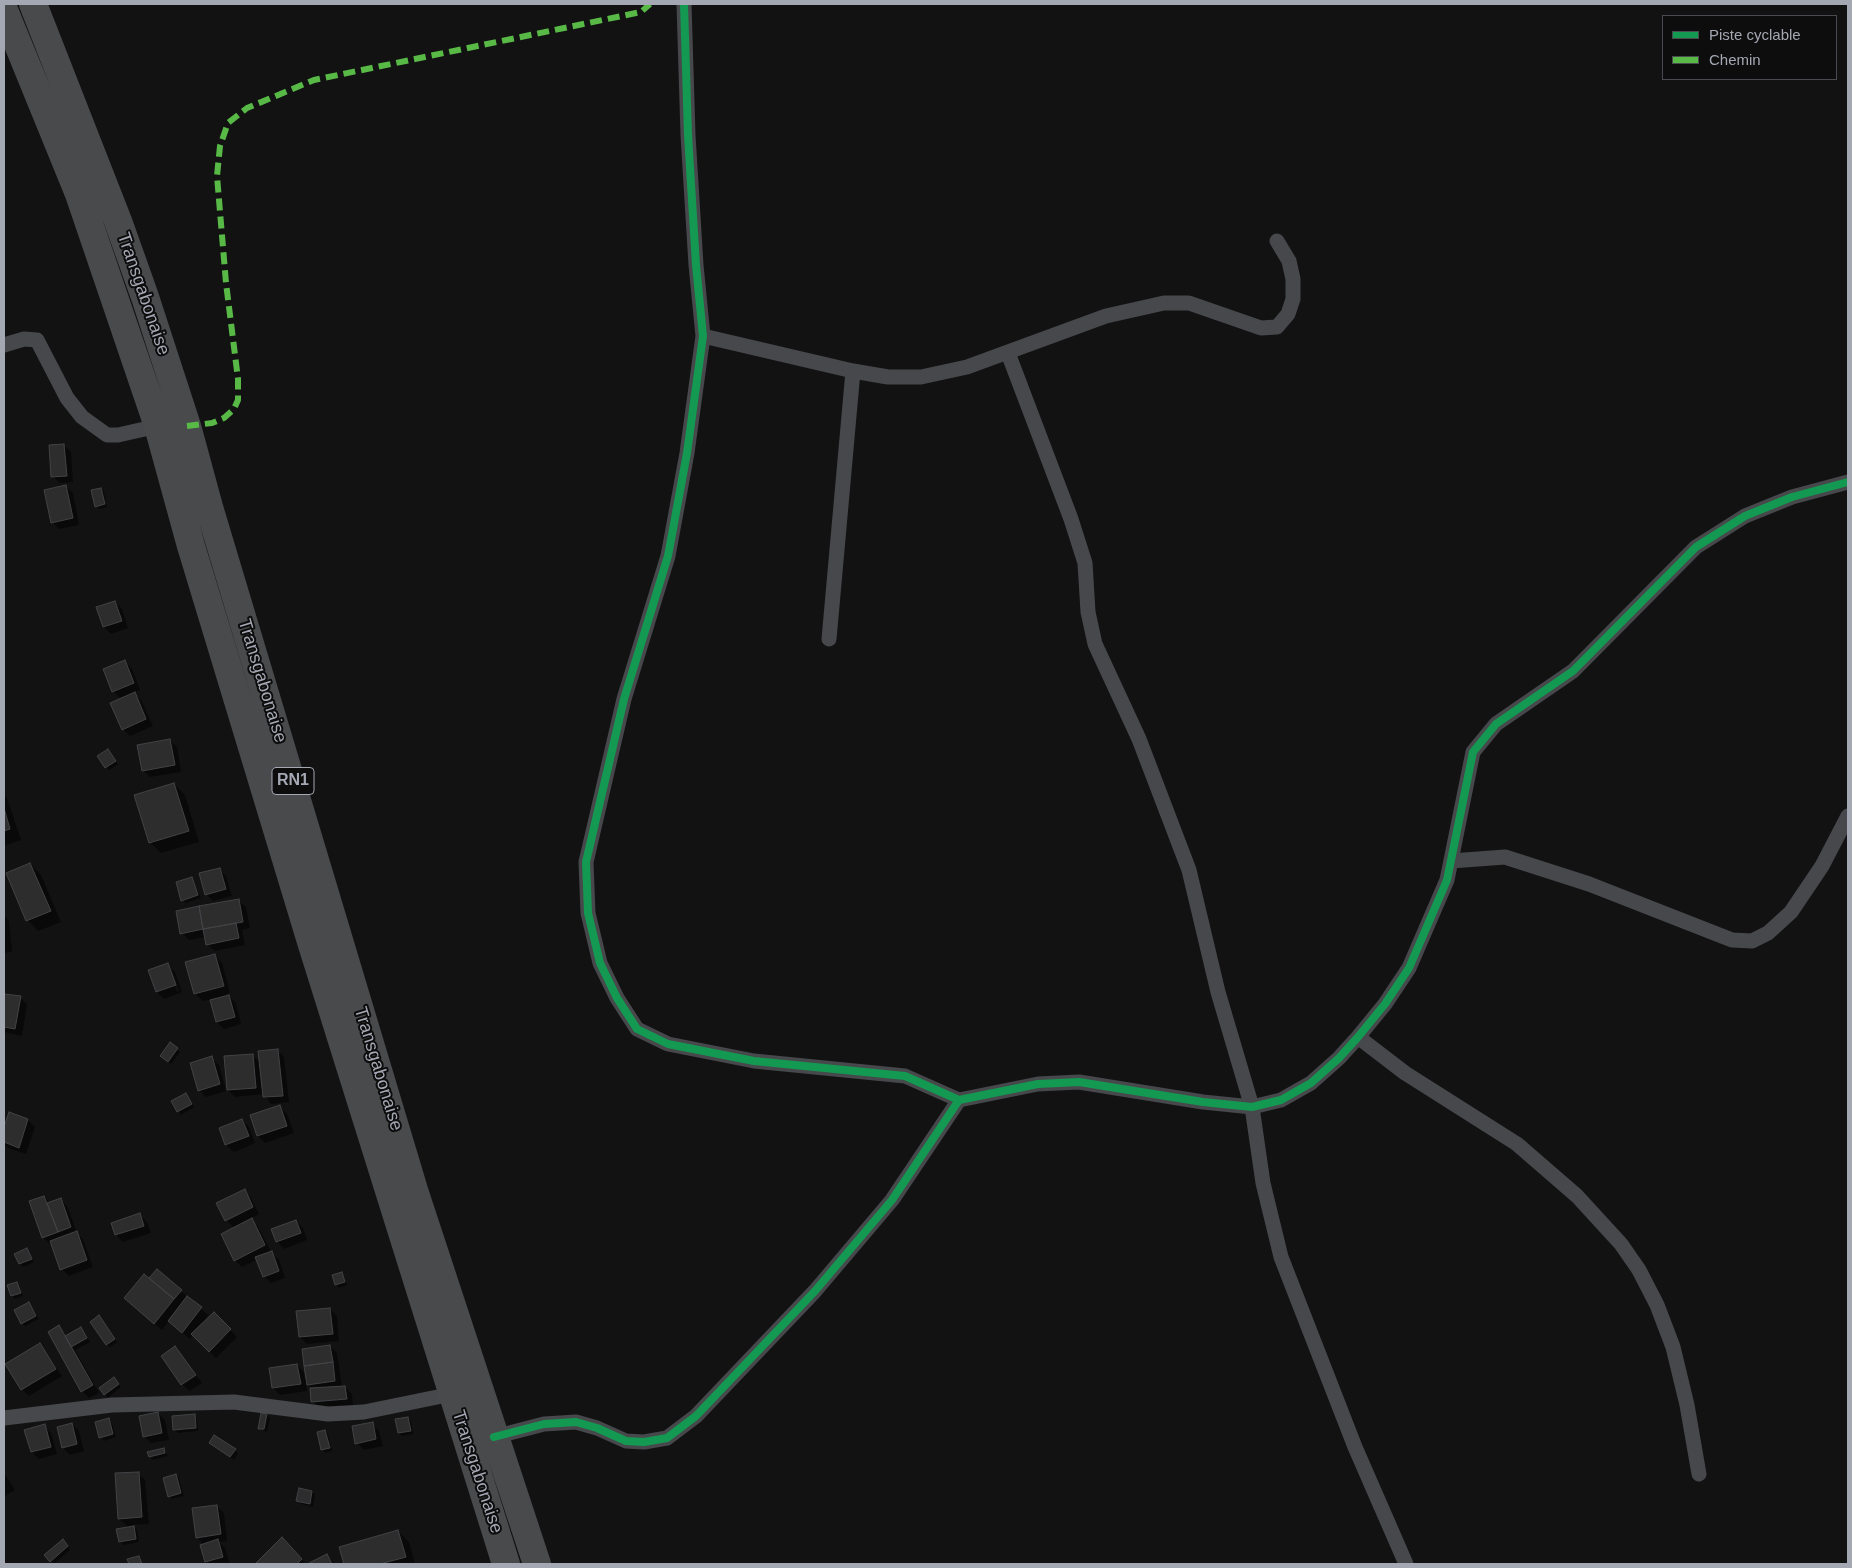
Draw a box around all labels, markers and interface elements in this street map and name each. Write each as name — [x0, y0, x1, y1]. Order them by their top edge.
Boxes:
legend — [1662, 15, 1837, 80]
text: Piste cyclable — [1709, 26, 1801, 43]
text: Chemin — [1709, 51, 1761, 68]
street label: Transgabonaise — [112, 230, 174, 358]
street label: Transgabonaise — [233, 616, 291, 746]
road number: RN1 — [272, 768, 314, 794]
street label: Transgabonaise — [349, 1004, 407, 1134]
street label: Transgabonaise — [447, 1408, 507, 1536]

